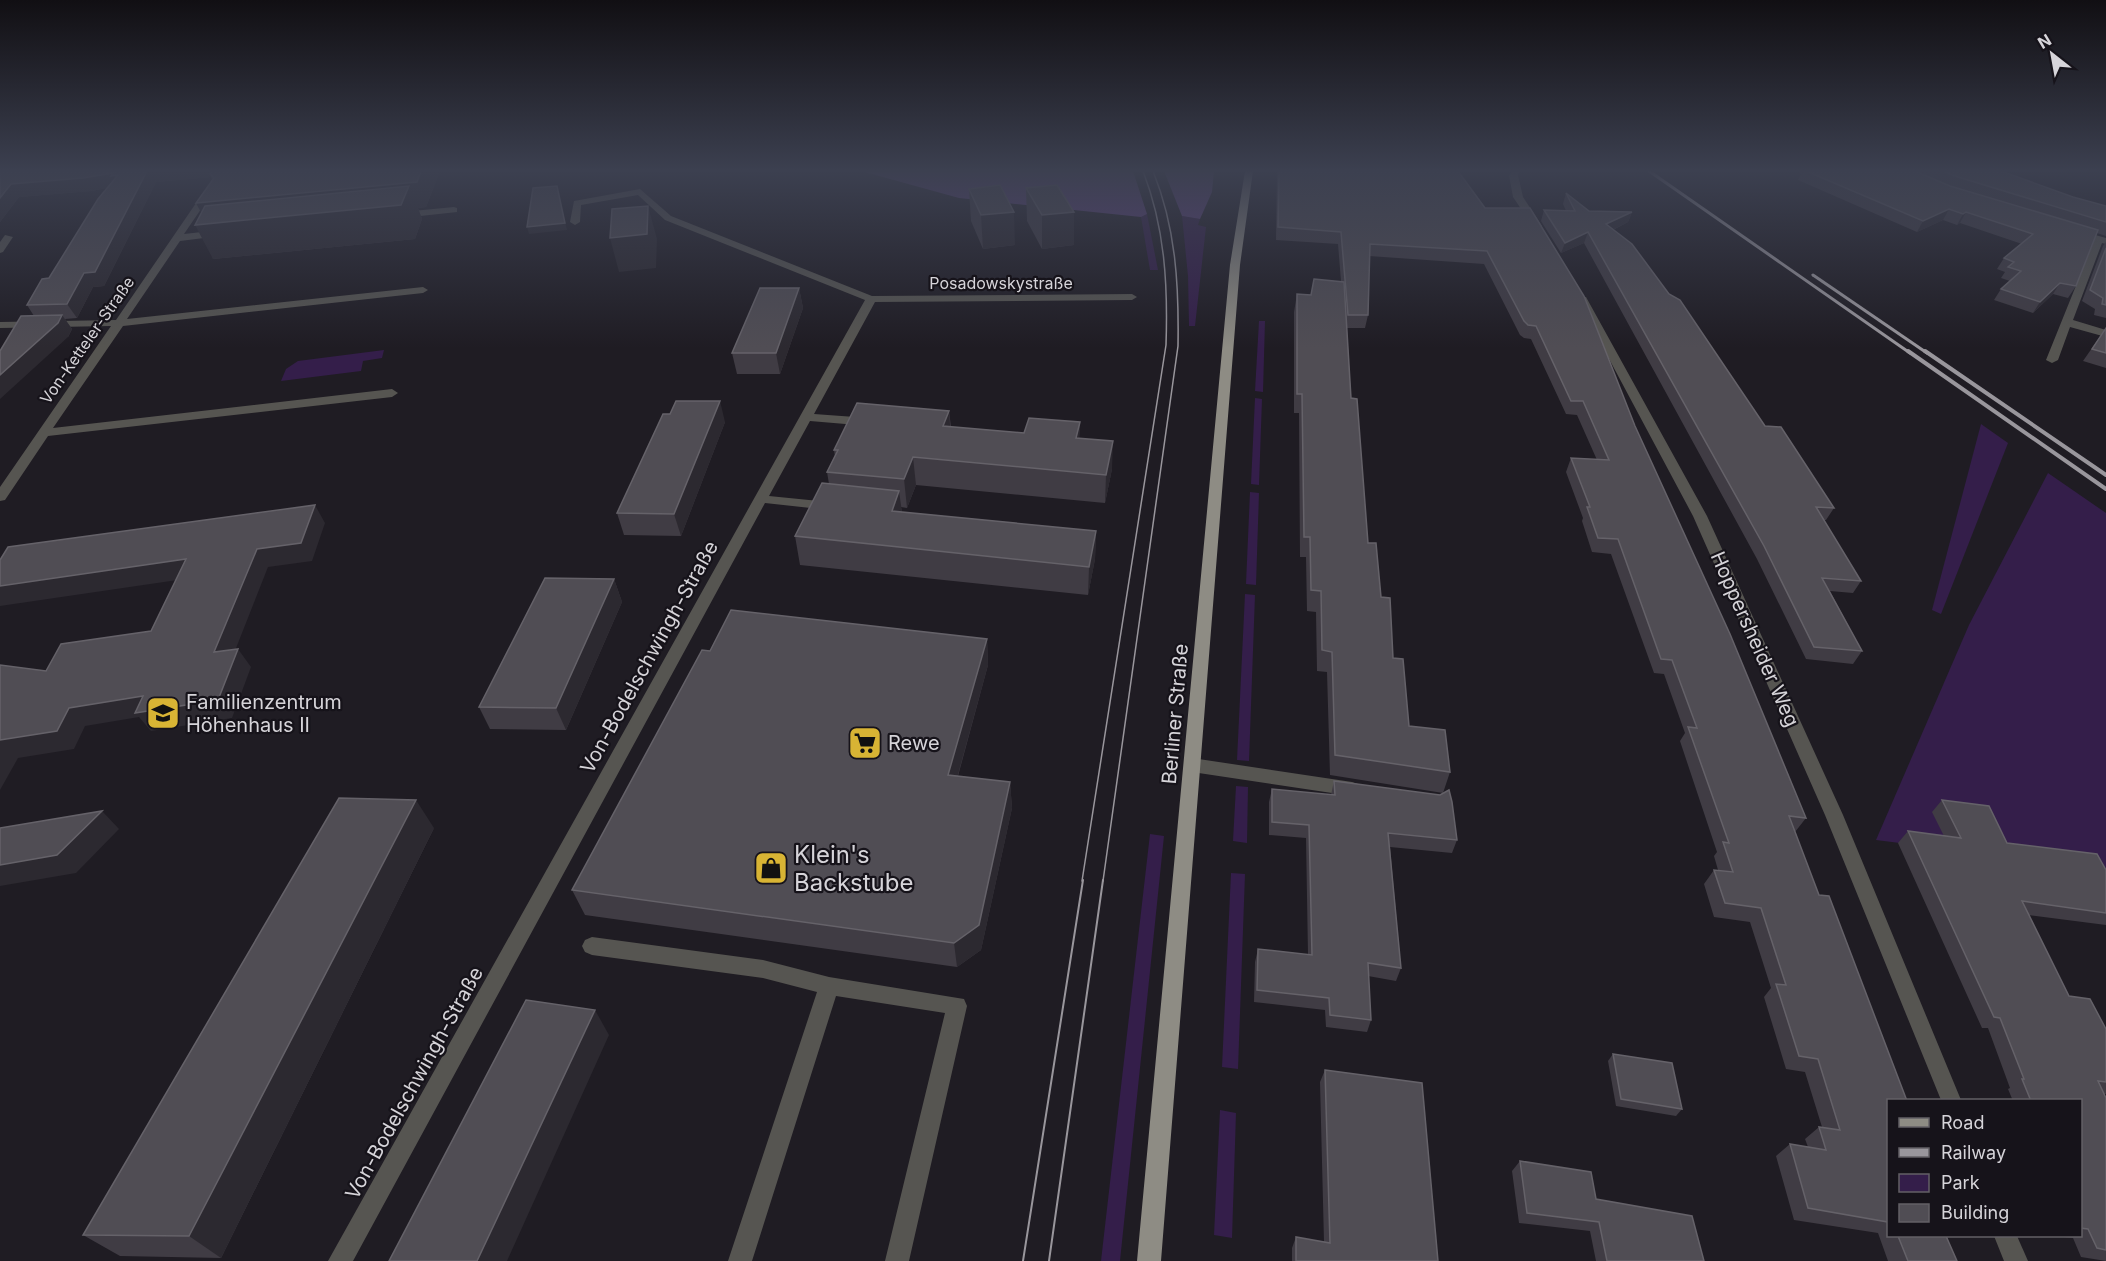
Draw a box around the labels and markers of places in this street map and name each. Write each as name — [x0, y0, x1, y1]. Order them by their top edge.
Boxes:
place label: Familienzentrum Höhenhaus II — [186, 690, 342, 737]
school or university icon: Familienzentrum Höhenhaus II — [145, 695, 181, 731]
supermarket icon: Rewe — [847, 725, 883, 761]
place label: Rewe — [888, 731, 940, 755]
place label: Klein's Backstube — [794, 840, 913, 897]
shop icon: Klein's Backstube — [753, 850, 789, 886]

